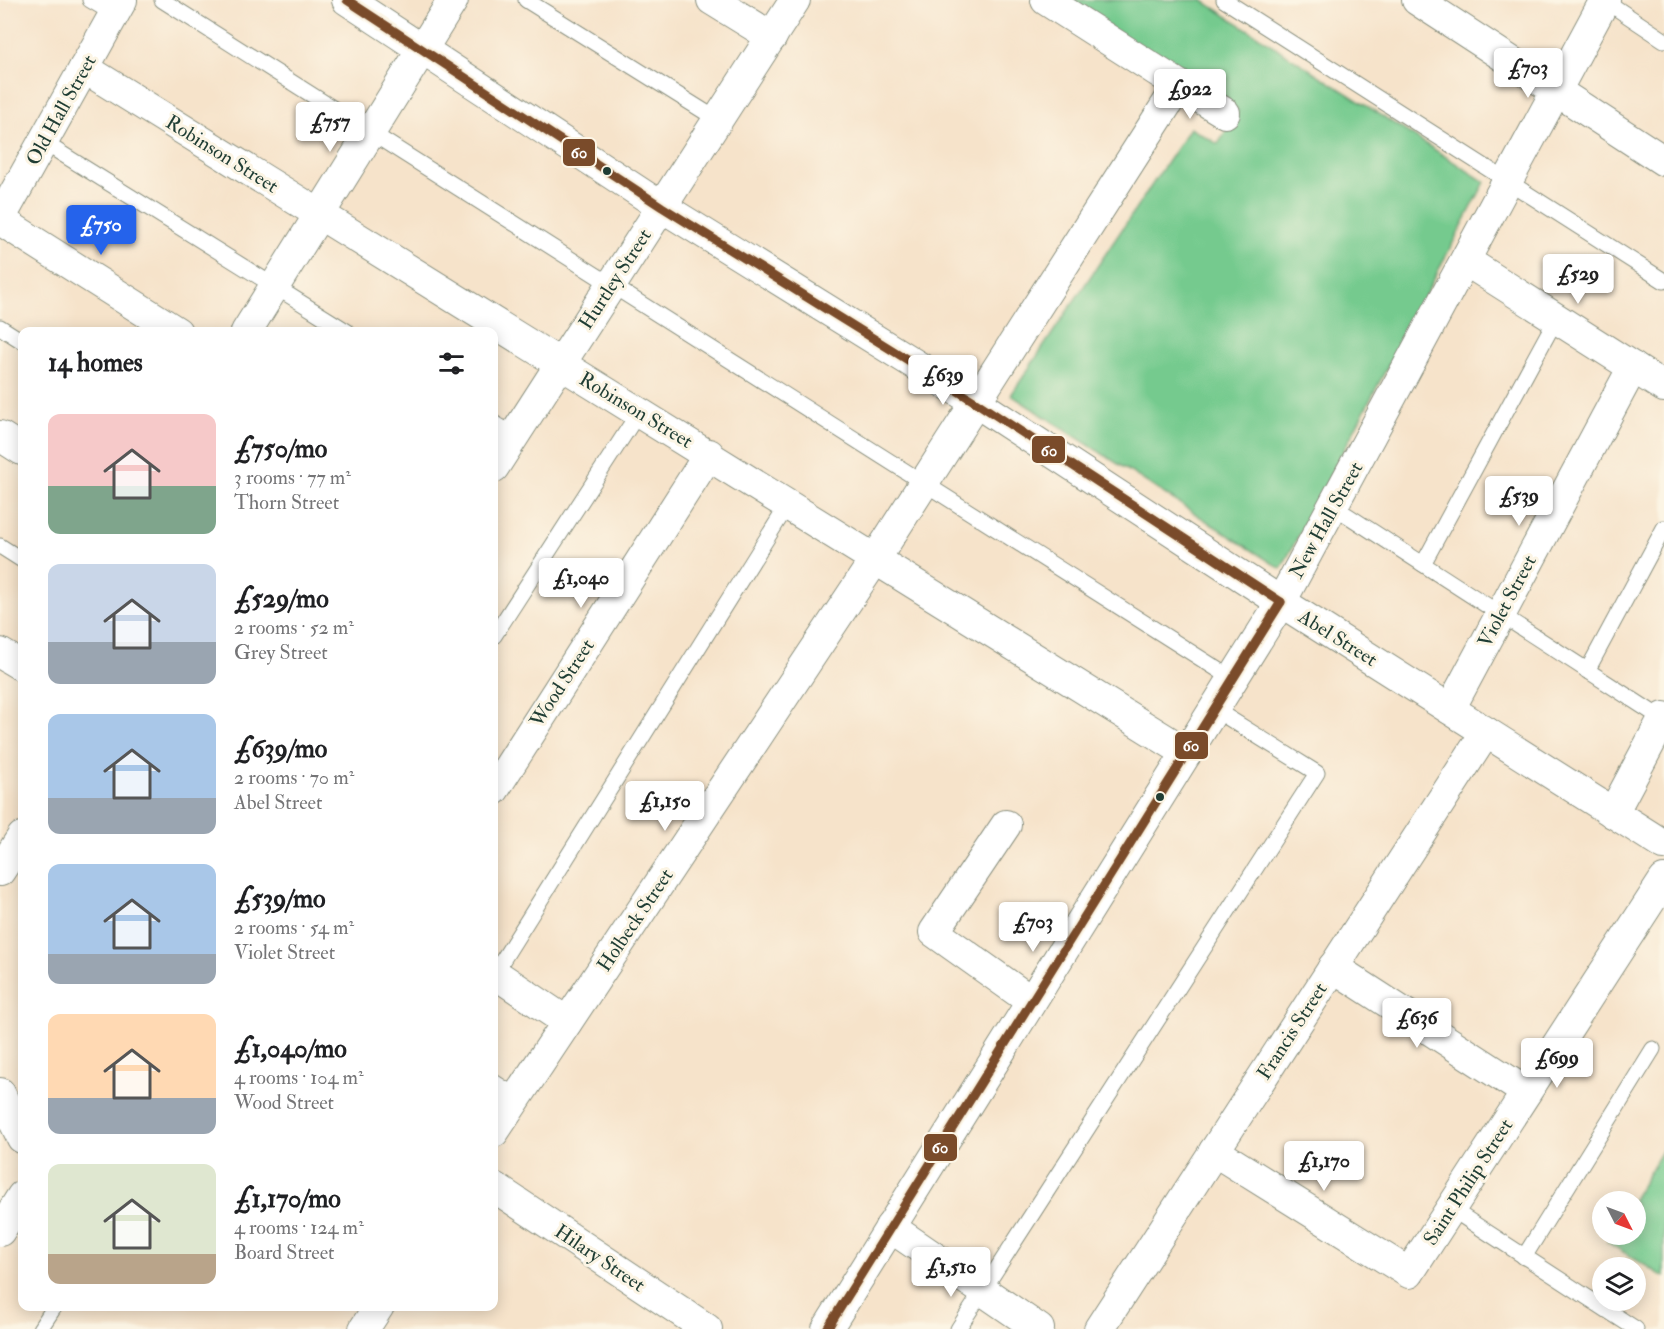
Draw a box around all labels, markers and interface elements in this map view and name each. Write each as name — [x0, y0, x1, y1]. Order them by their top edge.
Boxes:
pin: £703 — [1492, 48, 1564, 99]
street label: Old Hall Street — [20, 50, 102, 170]
text: £703 — [1508, 55, 1548, 80]
pin: £922 — [1154, 69, 1226, 120]
text: £922 — [1168, 76, 1212, 101]
pin: £757 — [294, 102, 366, 153]
street label: Robinson Street — [161, 109, 283, 199]
text: £757 — [310, 109, 350, 134]
line badge: 60 — [562, 138, 596, 167]
text: 60 — [571, 143, 587, 163]
unlabelled marker — [601, 165, 613, 177]
pin: £750 — [65, 205, 137, 256]
text: £750 — [80, 212, 122, 237]
street label: Hurtley Street — [573, 223, 657, 334]
pin: £529 — [1542, 254, 1614, 305]
text: £529 — [1557, 261, 1599, 286]
text: 14 homes — [48, 347, 143, 379]
icon: filters — [435, 347, 468, 380]
pin: £639 — [907, 355, 979, 406]
text: £639 — [922, 362, 964, 387]
street label: Robinson Street — [575, 366, 698, 454]
text: £750/mo — [234, 433, 327, 465]
line badge: 60 — [1031, 435, 1066, 464]
icon: home — [96, 438, 168, 510]
text: 60 — [1041, 441, 1057, 461]
street label: New Hall Street — [1284, 457, 1369, 583]
text: 3 rooms · 77 m² — [234, 465, 351, 490]
pin: £539 — [1483, 476, 1555, 527]
text: £539 — [1499, 483, 1539, 508]
text: Thorn Street — [234, 490, 339, 515]
street label: Violet Street — [1472, 550, 1542, 652]
pin: £1,040 — [532, 558, 630, 609]
text: £1,040 — [553, 565, 609, 590]
text: £529/mo — [234, 583, 329, 615]
icon: home — [96, 588, 168, 660]
street label: Abel Street — [1293, 603, 1383, 672]
text: 2 rooms · 52 m² — [234, 615, 354, 640]
street label: Wood Street — [524, 634, 600, 733]
text: Grey Street — [234, 640, 328, 665]
line badge: 60 — [1174, 731, 1209, 760]
text: £639/mo — [234, 733, 327, 765]
text: 60 — [1183, 736, 1199, 756]
icon: home — [96, 738, 168, 810]
text: 2 rooms · 70 m² — [234, 765, 354, 790]
pin: £1,150 — [616, 781, 714, 832]
text: £1,150 — [639, 788, 691, 813]
text: Abel Street — [234, 790, 322, 815]
unlabelled marker — [1154, 791, 1166, 803]
street label: Holbeck Street — [591, 863, 679, 976]
text: £539/mo — [234, 883, 326, 915]
icon: home — [96, 888, 168, 960]
pin: £703 — [997, 902, 1069, 953]
text: £703 — [1013, 909, 1053, 934]
text: 2 rooms · 54 m² — [234, 915, 354, 940]
text: Violet Street — [234, 940, 335, 965]
street label: Francis Street — [1251, 977, 1333, 1084]
pin: £636 — [1381, 998, 1453, 1049]
text: £636 — [1396, 1005, 1438, 1030]
text: £1,040/mo — [234, 1033, 347, 1065]
icon: home — [96, 1038, 168, 1110]
pin: £699 — [1521, 1038, 1593, 1089]
text: £699 — [1535, 1045, 1579, 1070]
text: 4 rooms · 104 m² — [234, 1065, 364, 1090]
text: Wood Street — [234, 1090, 334, 1115]
street label: Saint Philip Street — [1418, 1114, 1519, 1251]
line badge: 60 — [923, 1133, 958, 1162]
text: 60 — [932, 1138, 948, 1158]
pin: £1,170 — [1275, 1141, 1373, 1192]
text: £1,170 — [1298, 1148, 1350, 1173]
text: £1,170/mo — [234, 1183, 341, 1215]
icon: home — [96, 1188, 168, 1260]
north arrow — [1592, 1191, 1646, 1245]
map controls — [1592, 1191, 1646, 1311]
text: 4 rooms · 124 m² — [234, 1215, 364, 1240]
street label: Hilary Street — [550, 1219, 650, 1298]
text: Board Street — [234, 1240, 335, 1265]
pin: £1,510 — [902, 1247, 1000, 1298]
text: £1,510 — [925, 1254, 977, 1279]
button: layers — [1592, 1257, 1646, 1311]

